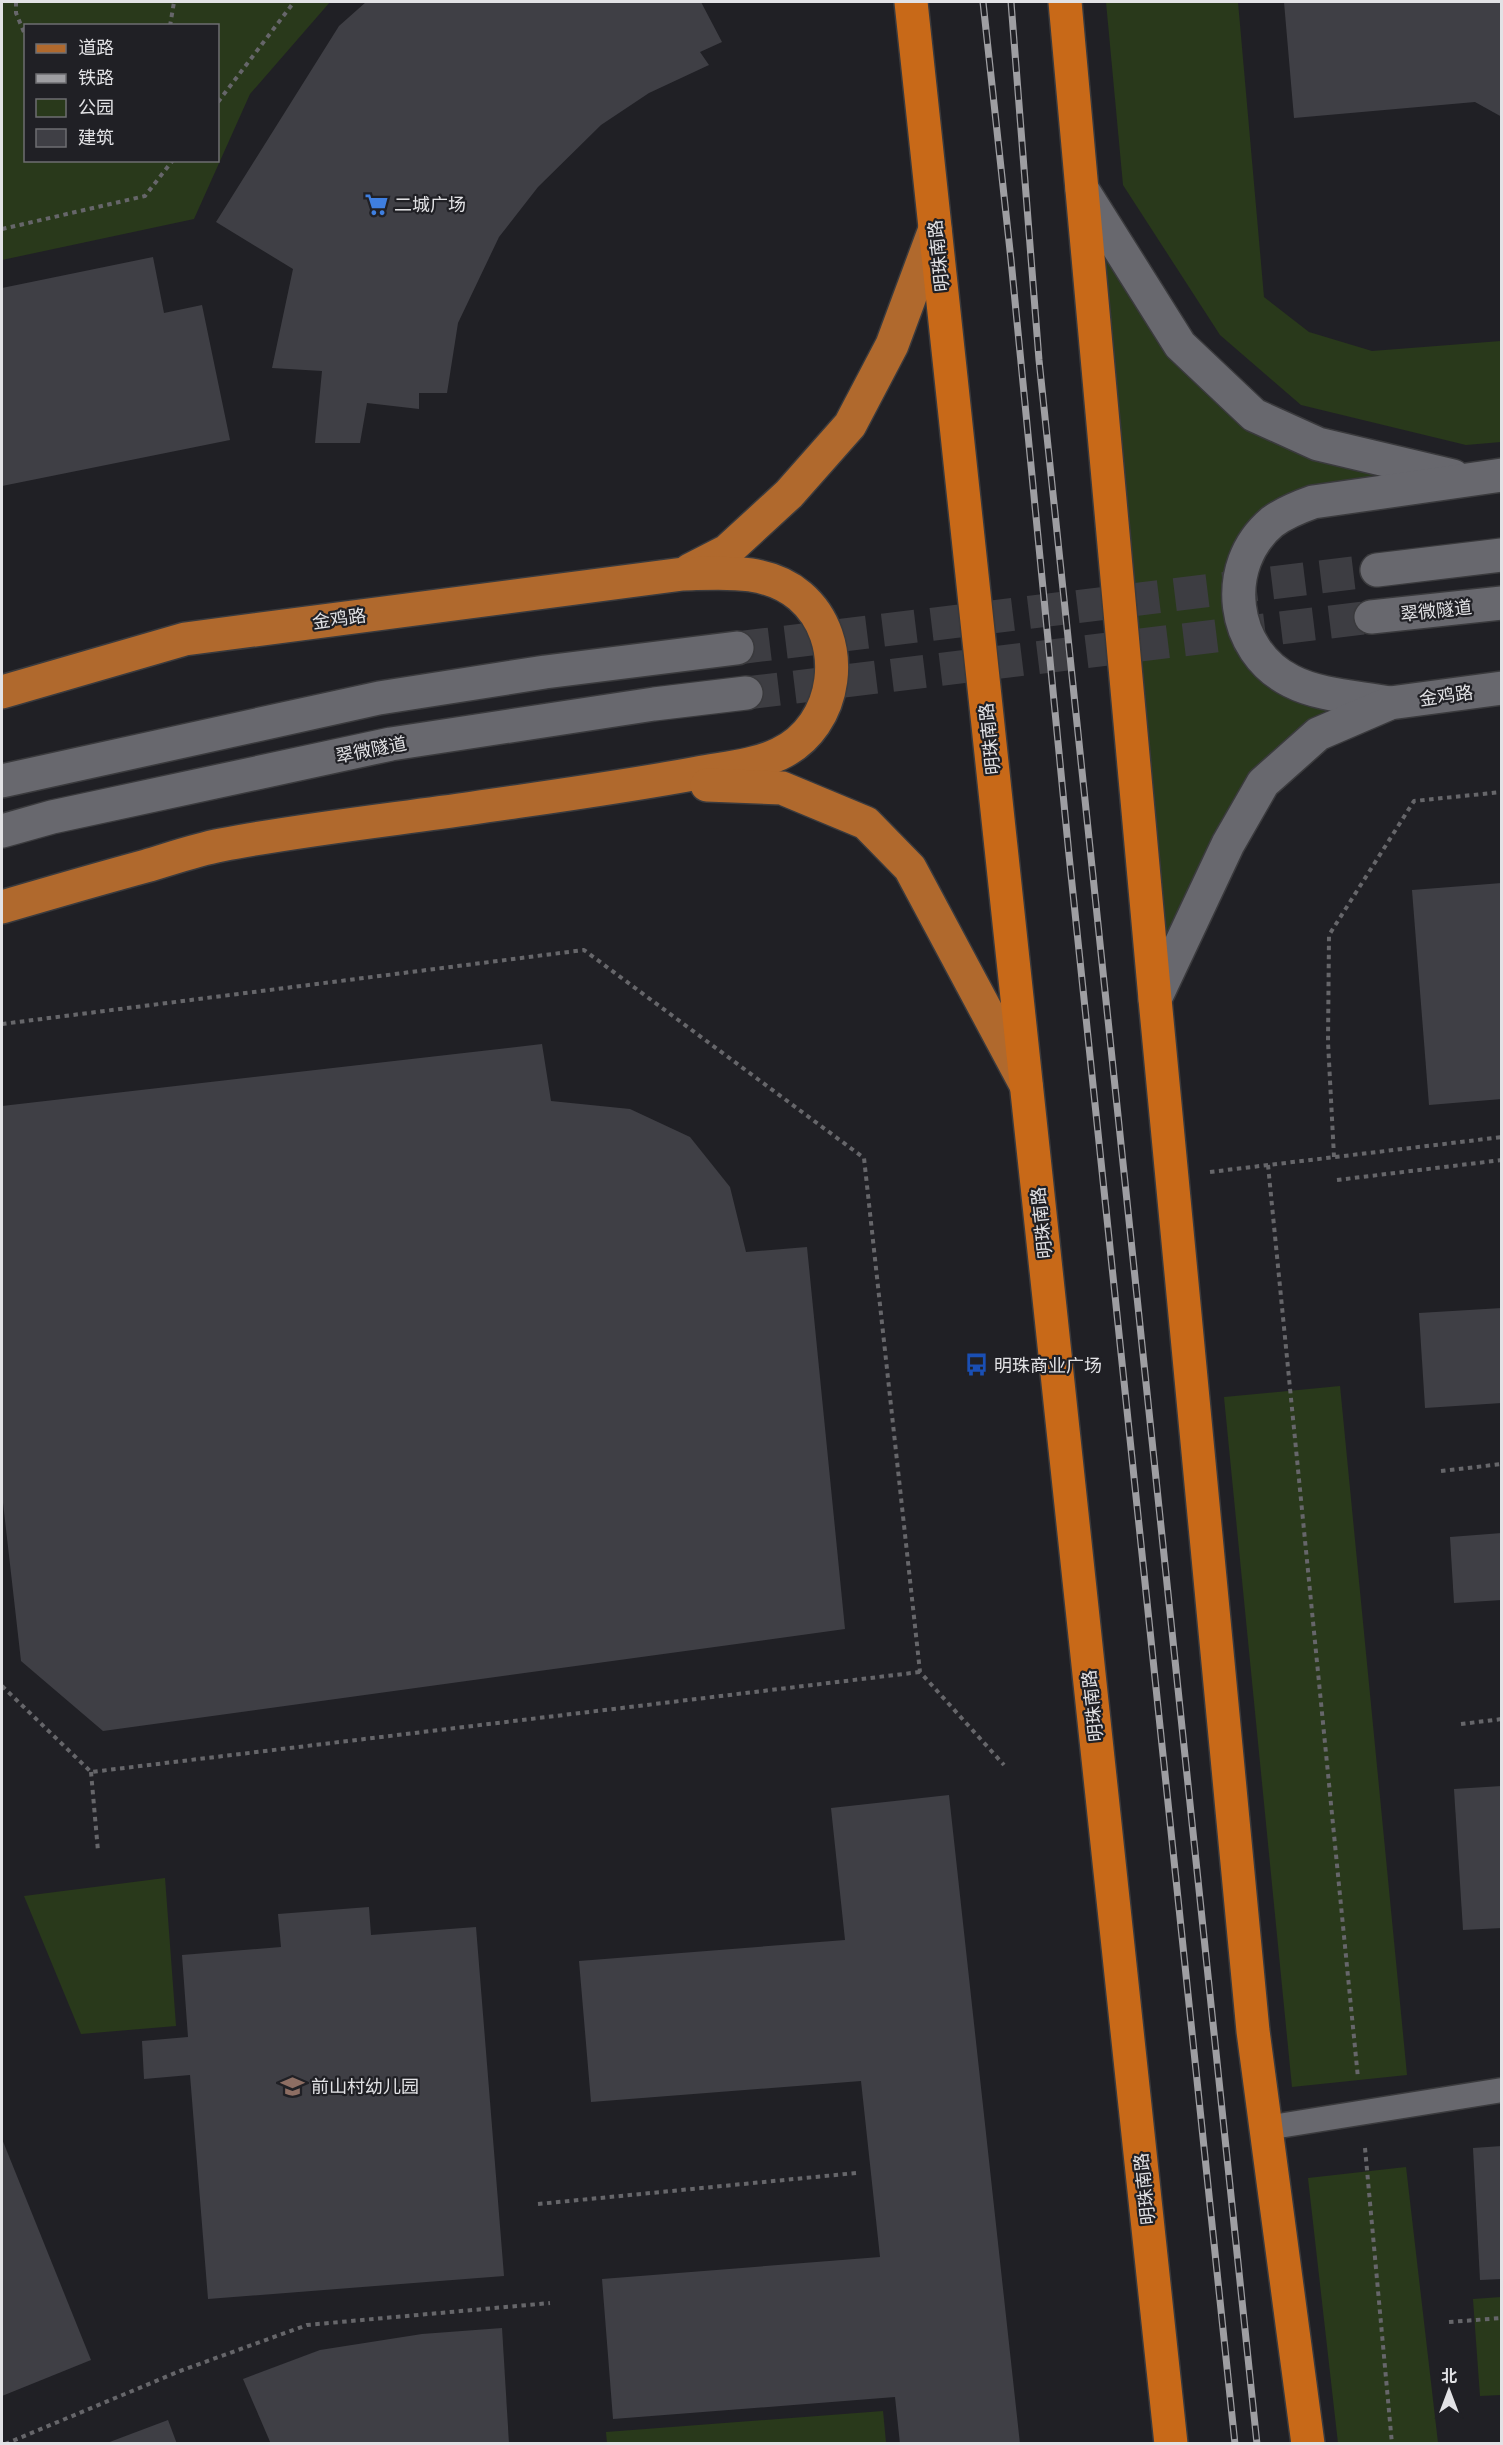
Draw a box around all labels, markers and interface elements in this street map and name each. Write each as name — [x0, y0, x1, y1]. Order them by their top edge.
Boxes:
legend — [24, 24, 219, 162]
text: 道路 — [78, 35, 114, 59]
text: 铁路 — [78, 65, 114, 89]
text: 公园 — [78, 95, 114, 119]
text: 建筑 — [78, 125, 114, 149]
supermarket icon: 二城广场 — [363, 191, 389, 217]
place label: 二城广场 — [394, 192, 466, 216]
street label: 明珠南路 — [922, 219, 954, 293]
street label: 翠微隧道 — [1399, 594, 1473, 626]
street label: 金鸡路 — [311, 602, 367, 634]
street label: 金鸡路 — [1418, 679, 1474, 711]
street label: 明珠南路 — [973, 702, 1005, 776]
street label: 翠微隧道 — [333, 730, 409, 768]
street label: 明珠南路 — [1025, 1186, 1057, 1260]
bus stop icon: 明珠商业广场 — [963, 1352, 989, 1378]
place label: 明珠商业广场 — [994, 1353, 1102, 1377]
street label: 明珠南路 — [1076, 1669, 1108, 1743]
school or university icon: 前山村幼儿园 — [280, 2073, 306, 2099]
place label: 前山村幼儿园 — [311, 2074, 419, 2098]
street label: 明珠南路 — [1128, 2152, 1160, 2226]
north arrow — [1419, 2361, 1479, 2421]
text: 北 — [1441, 2365, 1457, 2386]

